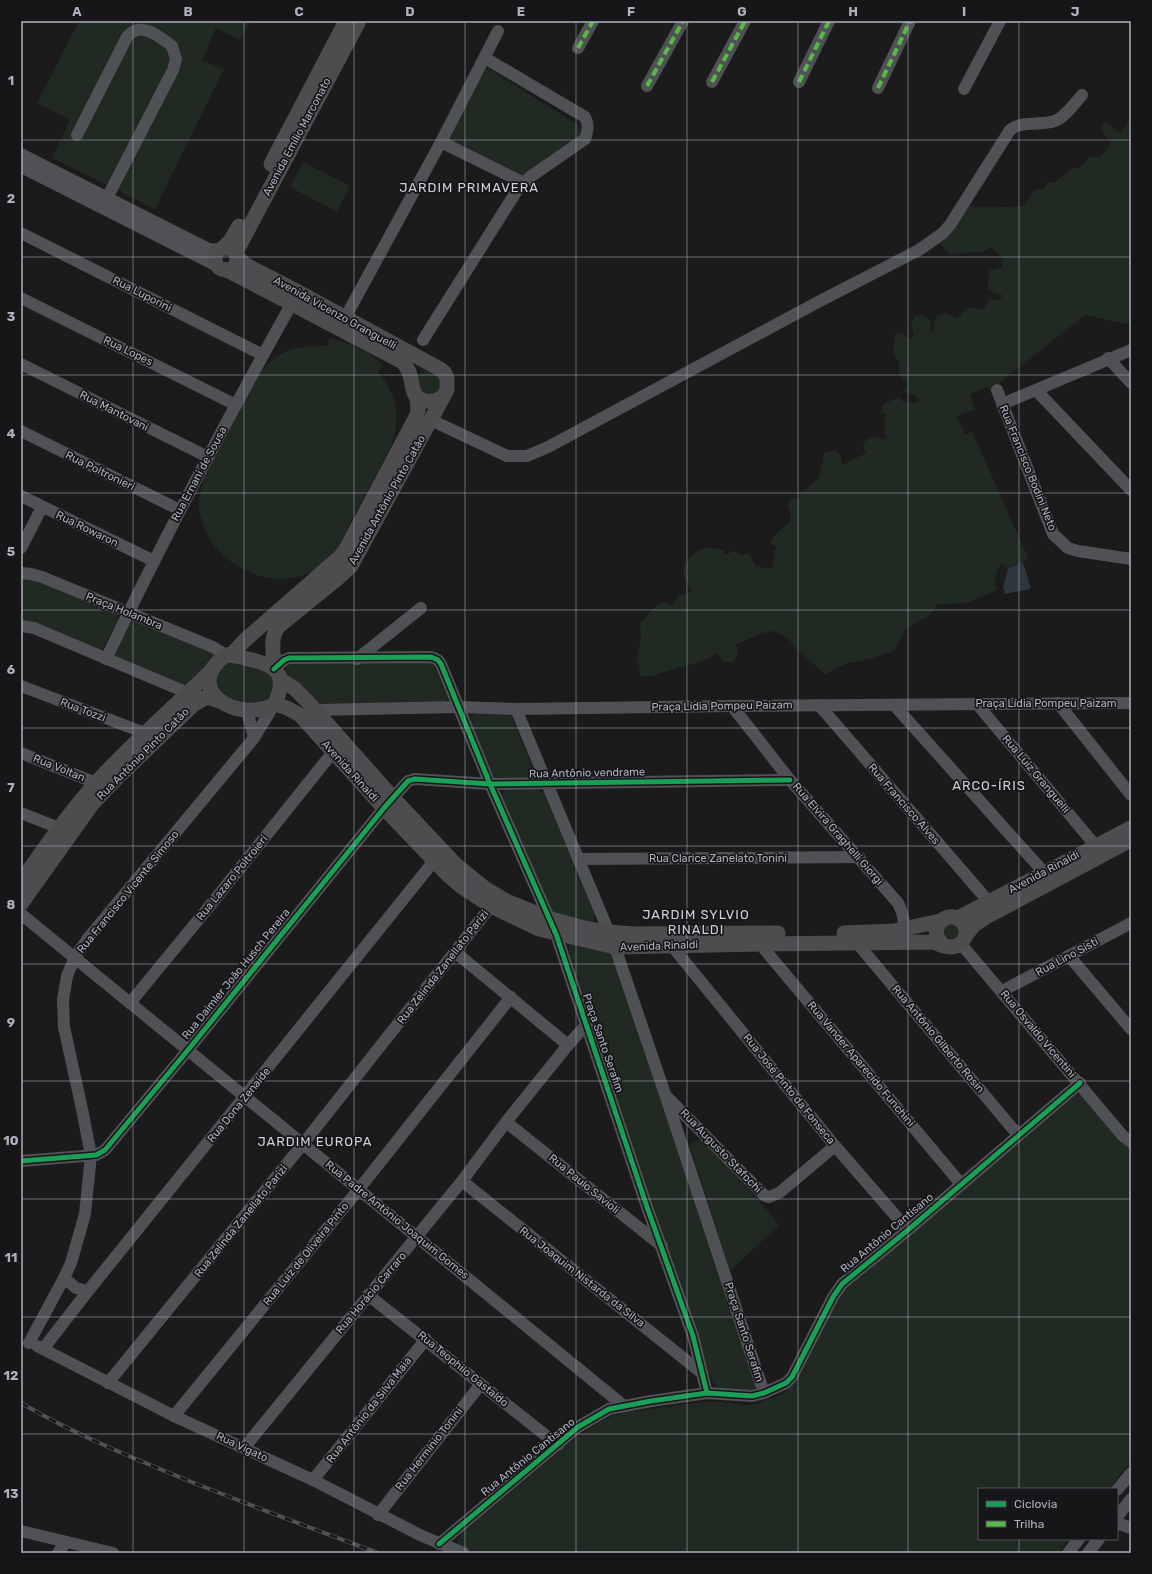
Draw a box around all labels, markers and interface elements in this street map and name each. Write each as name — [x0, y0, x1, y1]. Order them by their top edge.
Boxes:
text: A — [72, 4, 82, 19]
text: B — [183, 4, 193, 19]
text: C — [294, 4, 304, 19]
text: D — [405, 4, 415, 19]
text: E — [517, 4, 525, 19]
text: F — [627, 4, 635, 19]
text: G — [737, 4, 747, 19]
text: H — [848, 4, 858, 19]
text: I — [962, 4, 966, 19]
text: J — [1071, 4, 1079, 19]
text: 1 — [8, 73, 14, 88]
street label: Avenida Emílio Marconato — [260, 76, 334, 198]
district label: JARDIM PRIMAVERA — [399, 180, 539, 195]
text: 2 — [7, 191, 15, 206]
street label: Rua Luporini — [110, 274, 174, 314]
street label: Avenida Vicenzo Granguelli — [271, 274, 399, 352]
text: 3 — [7, 309, 16, 324]
street label: Rua Lopes — [101, 333, 155, 369]
street label: Rua Mantovani — [77, 388, 151, 434]
street label: Rua Francisco Bodini Neto — [997, 403, 1059, 533]
street label: Rua Ernani de Sousa — [169, 425, 229, 523]
text: 4 — [7, 426, 16, 441]
street label: Avenida Antônio Pinto Catão — [346, 433, 428, 567]
street label: Rua Poltronieri — [63, 449, 137, 493]
street label: Rua Rowaron — [54, 508, 120, 550]
text: 5 — [7, 544, 15, 559]
street label: Praça Holambra — [84, 590, 164, 632]
text: 6 — [7, 662, 16, 677]
street label: Rua Tozzi — [58, 695, 108, 725]
street label: Praça Lídia Pompeu Paizam — [975, 697, 1117, 710]
street label: Praça Lídia Pompeu Paizam — [651, 698, 793, 714]
street label: Rua Antônio Pinto Catão — [94, 705, 192, 803]
street label: Rua Luiz Granguelli — [1000, 732, 1072, 816]
street label: Avenida Rinaldi — [319, 738, 381, 804]
street label: Rua Voltan — [31, 752, 87, 784]
street label: Rua Francisco Alves — [865, 761, 943, 847]
street label: Rua Antônio vendrame — [529, 765, 645, 781]
district label: ARCO-ÍRIS — [952, 778, 1026, 793]
text: 7 — [7, 780, 15, 795]
street label: Rua Elvira Graghelli Giorgi — [790, 780, 886, 888]
street label: Rua Francisco Vicente Simoso — [74, 828, 182, 956]
street label: Rua Lazaro Poltroieri — [194, 833, 270, 923]
street label: Avenida Rinaldi — [1006, 848, 1082, 896]
street label: Rua Clarice Zanelato Tonini — [649, 852, 787, 865]
text: 8 — [7, 897, 16, 912]
street label: Rua Daimler João Husch Pereira — [179, 906, 293, 1042]
district label: JARDIM SYLVIO RINALDI — [642, 907, 750, 937]
street label: Rua Zelinda Zanellato Parizi — [395, 908, 491, 1026]
street label: Rua Lino Sisti — [1033, 935, 1101, 979]
street label: Avenida Rinaldi — [620, 938, 698, 954]
street label: Rua Antônio Gilberto Rosin — [889, 982, 987, 1096]
street label: Rua Osvaldo Vicentini — [998, 988, 1078, 1080]
street label: Praça Santo Serafim — [580, 992, 626, 1094]
street label: Rua Vander Aparecido Funchini — [805, 999, 917, 1129]
text: 9 — [7, 1015, 15, 1030]
street label: Rua José Pinto da Fonseca — [740, 1031, 838, 1147]
street label: Rua Dona Zenaide — [205, 1065, 273, 1145]
street label: Rua Augusto Stafochi — [678, 1106, 764, 1196]
text: 10 — [3, 1133, 19, 1148]
district label: JARDIM EUROPA — [257, 1134, 373, 1149]
street label: Rua Paulo Savioli — [546, 1152, 622, 1216]
street label: Rua Padre Antônio Joaquim Gomes — [323, 1158, 472, 1282]
street label: Rua Zelinda Zanellato Parizi — [192, 1162, 290, 1280]
street label: Rua Antônio Cantisano — [838, 1190, 936, 1276]
street label: Rua Luiz de Oliveira Pinto — [260, 1200, 352, 1308]
street label: Rua Joaquim Nistarda da Silva — [517, 1224, 647, 1330]
street label: Rua Horácio Carraro — [333, 1249, 409, 1337]
text: 11 — [5, 1250, 17, 1265]
street label: Praça Santo Serafim — [722, 1281, 766, 1384]
street label: Rua Teophilo Gastaldo — [415, 1328, 511, 1410]
street label: Rua Antônio da Silva Maia — [324, 1354, 414, 1466]
text: 12 — [4, 1368, 18, 1383]
street label: Rua Hermínio Tonini — [393, 1405, 465, 1493]
street label: Rua Antônio Cantisano — [479, 1415, 577, 1499]
street label: Rua Vigato — [214, 1429, 270, 1465]
text: 13 — [3, 1486, 19, 1501]
legend — [978, 1488, 1118, 1540]
text: Ciclovia — [1014, 1497, 1057, 1511]
text: Trilha — [1014, 1517, 1044, 1531]

